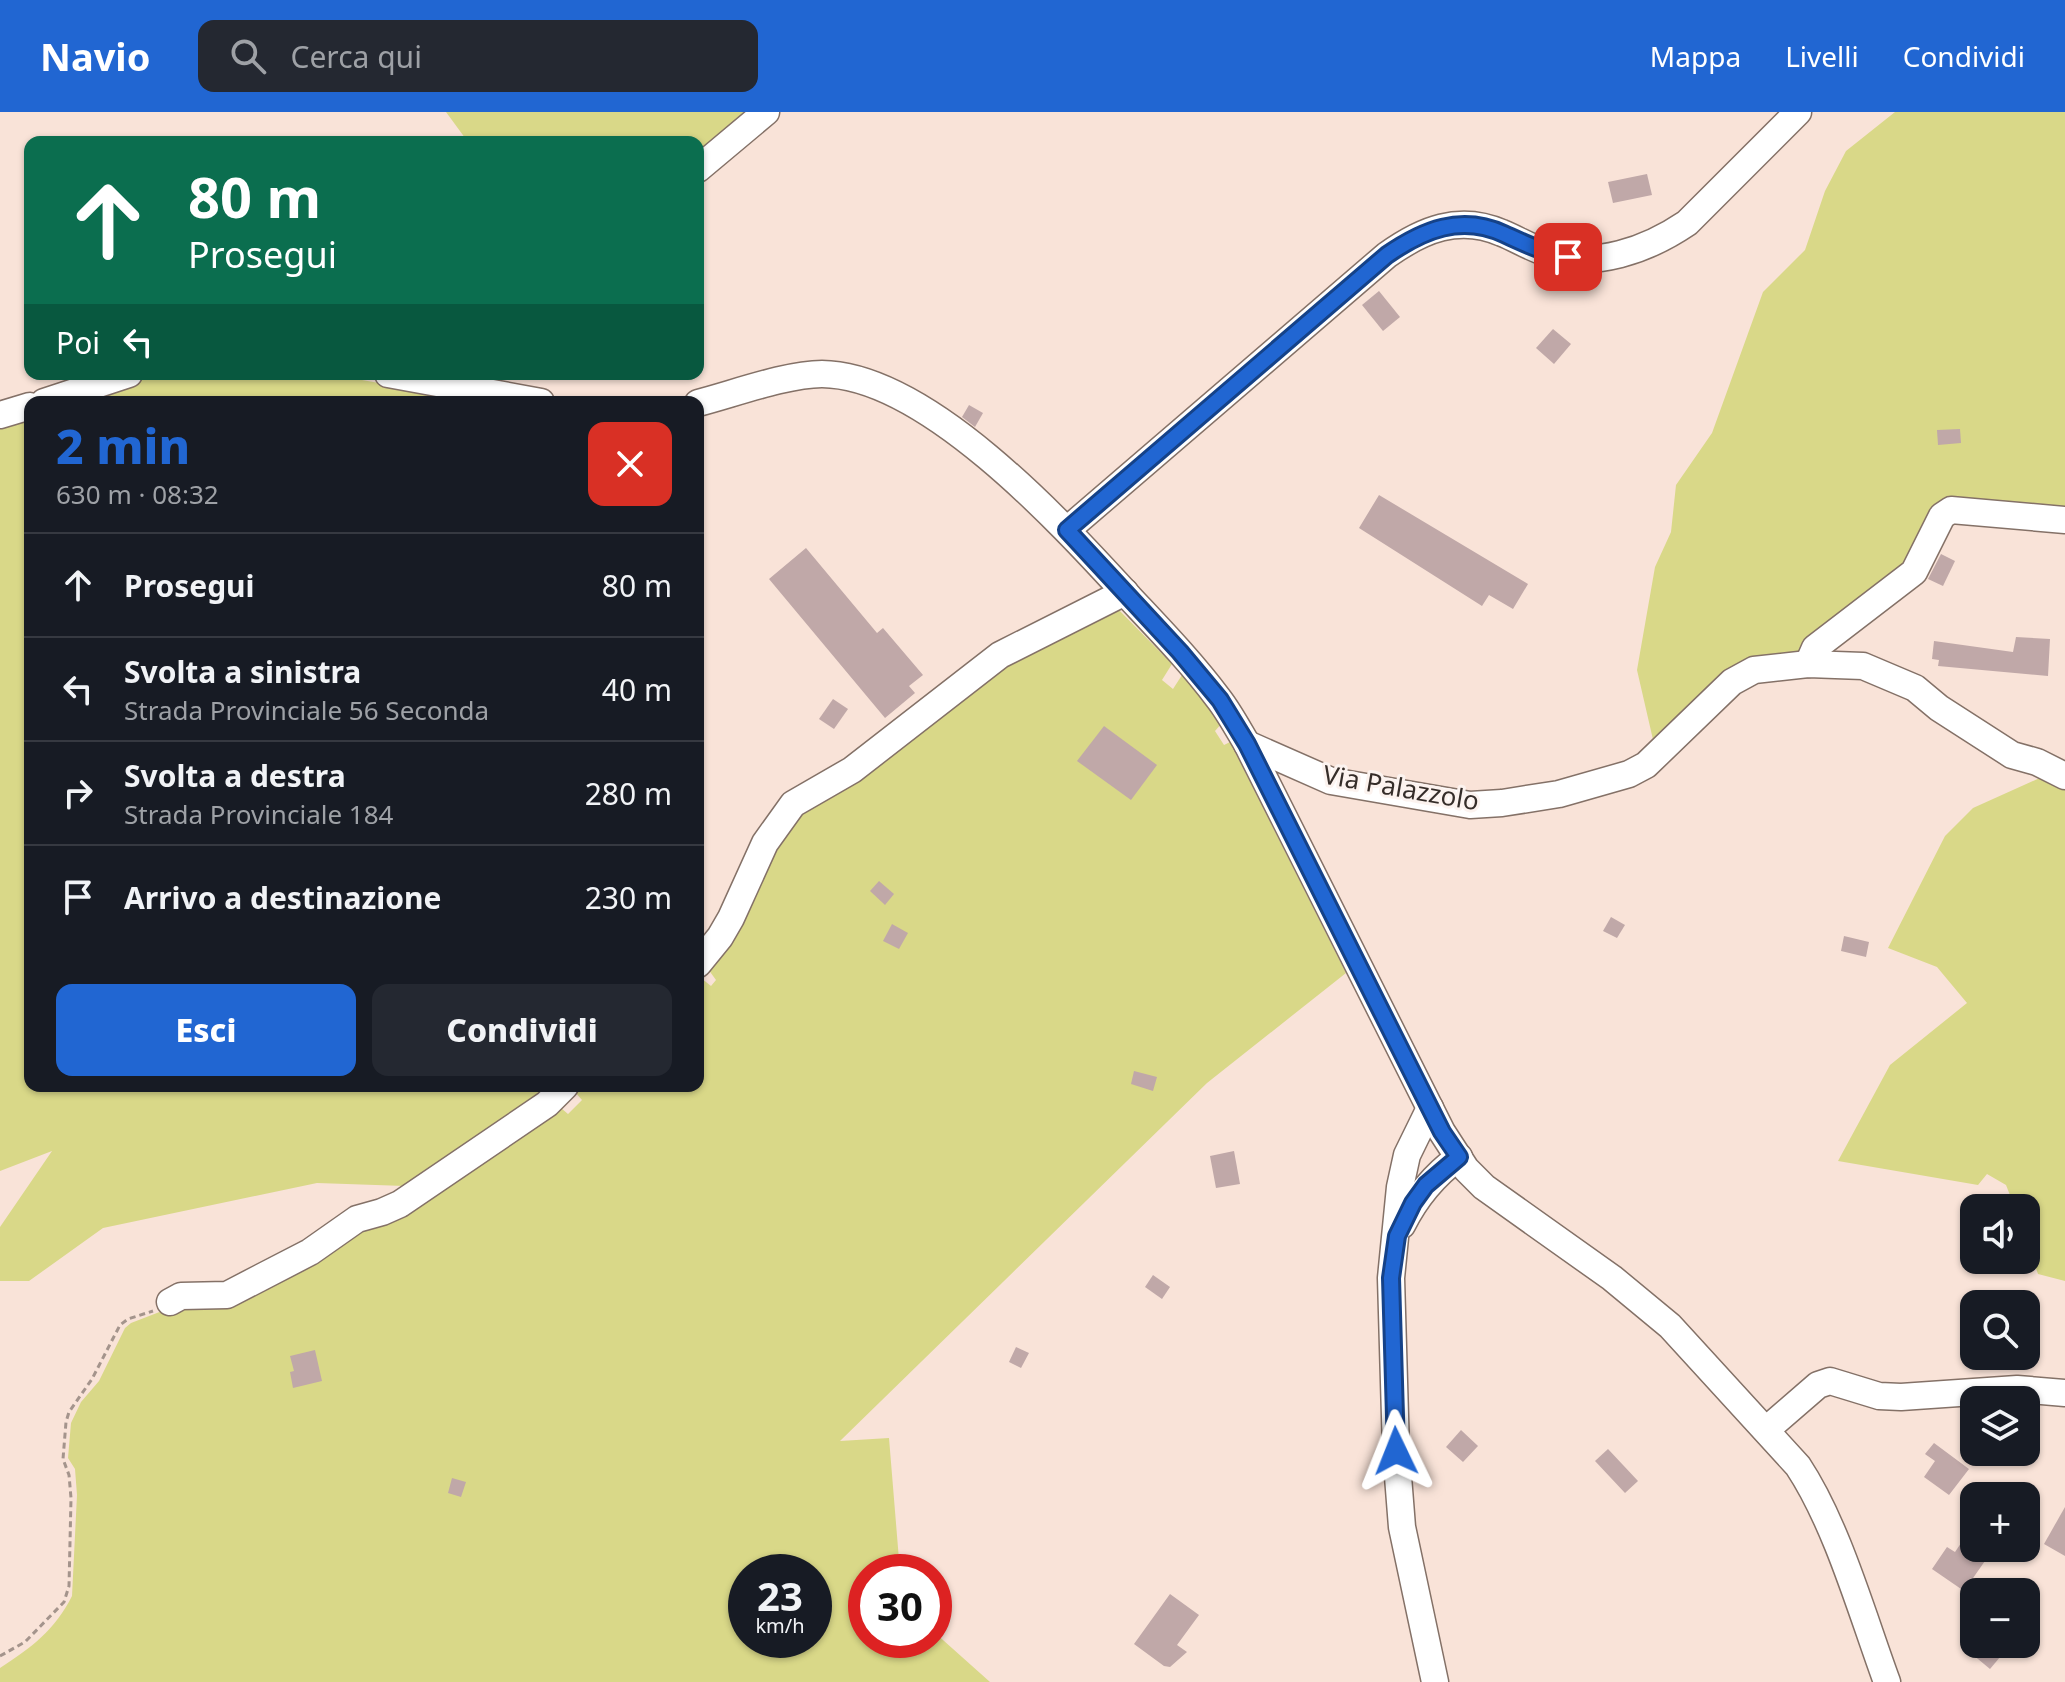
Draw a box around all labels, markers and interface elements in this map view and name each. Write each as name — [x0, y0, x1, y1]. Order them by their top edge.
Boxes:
search box — [198, 20, 758, 92]
text: Navio — [40, 30, 150, 82]
icon: search — [226, 34, 270, 78]
text: Cerca qui — [290, 36, 422, 77]
text: Mappa — [1650, 37, 1741, 75]
text: Livelli — [1785, 37, 1859, 75]
text: Condividi — [1903, 37, 2025, 75]
text: 80 m — [188, 158, 321, 234]
icon: ahead — [56, 168, 160, 272]
pin — [1534, 223, 1602, 291]
text: Prosegui — [188, 230, 337, 279]
icon: arrive — [1546, 235, 1590, 279]
icon: left — [116, 320, 160, 364]
text: Poi — [56, 322, 100, 363]
text: 2 min — [56, 413, 190, 478]
button: close — [588, 422, 672, 506]
text: 630 m · 08:32 — [56, 476, 219, 512]
icon: ahead — [56, 563, 100, 607]
text: Prosegui — [124, 565, 255, 606]
text: 80 m — [602, 565, 672, 606]
text: Svolta a sinistra — [124, 651, 361, 692]
icon: left — [56, 667, 100, 711]
text: 40 m — [602, 669, 672, 710]
text: Strada Provinciale 56 Seconda — [124, 692, 489, 728]
text: Svolta a destra — [124, 755, 346, 796]
street label: Via Palazzolo — [1320, 756, 1482, 818]
icon: right — [56, 771, 100, 815]
text: 280 m — [585, 773, 672, 814]
text: Strada Provinciale 184 — [124, 796, 393, 832]
icon: arrive — [56, 875, 100, 919]
text: Arrivo a destinazione — [124, 877, 441, 918]
text: 230 m — [585, 877, 672, 918]
button: Esci — [56, 984, 356, 1076]
button: Condividi — [372, 984, 672, 1076]
map controls — [1960, 1194, 2040, 1658]
button: sound — [1960, 1194, 2040, 1274]
button: search — [1960, 1290, 2040, 1370]
button: layers — [1960, 1386, 2040, 1466]
position arrow — [1354, 1409, 1438, 1493]
button: + — [1960, 1482, 2040, 1562]
speed limit sign: 30 — [848, 1554, 952, 1658]
text: 23 — [757, 1568, 803, 1623]
button: − — [1960, 1578, 2040, 1658]
text: km/h — [755, 1612, 805, 1639]

